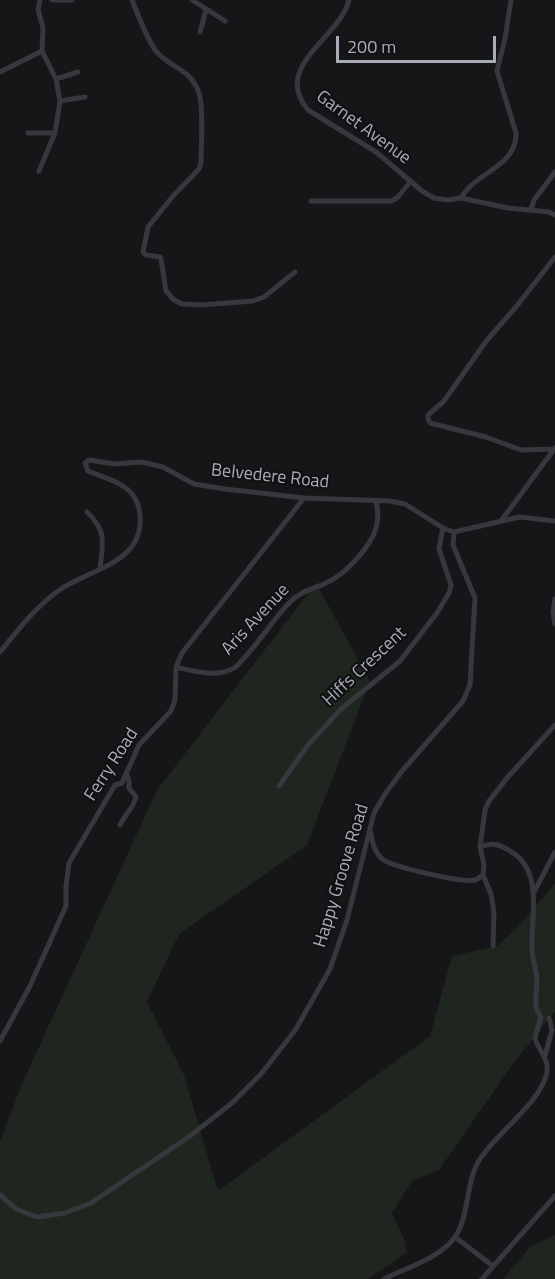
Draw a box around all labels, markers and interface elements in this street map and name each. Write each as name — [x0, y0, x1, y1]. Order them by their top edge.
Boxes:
scale bar — [339, 24, 500, 62]
text: 200 m — [347, 33, 396, 60]
street label: Garnet Avenue — [312, 86, 414, 170]
street label: Belvedere Road — [210, 460, 330, 494]
street label: Aris Avenue — [218, 580, 294, 660]
street label: Hiffs Crescent — [319, 623, 411, 711]
street label: Ferry Road — [81, 725, 143, 805]
street label: Happy Groove Road — [310, 802, 374, 950]

